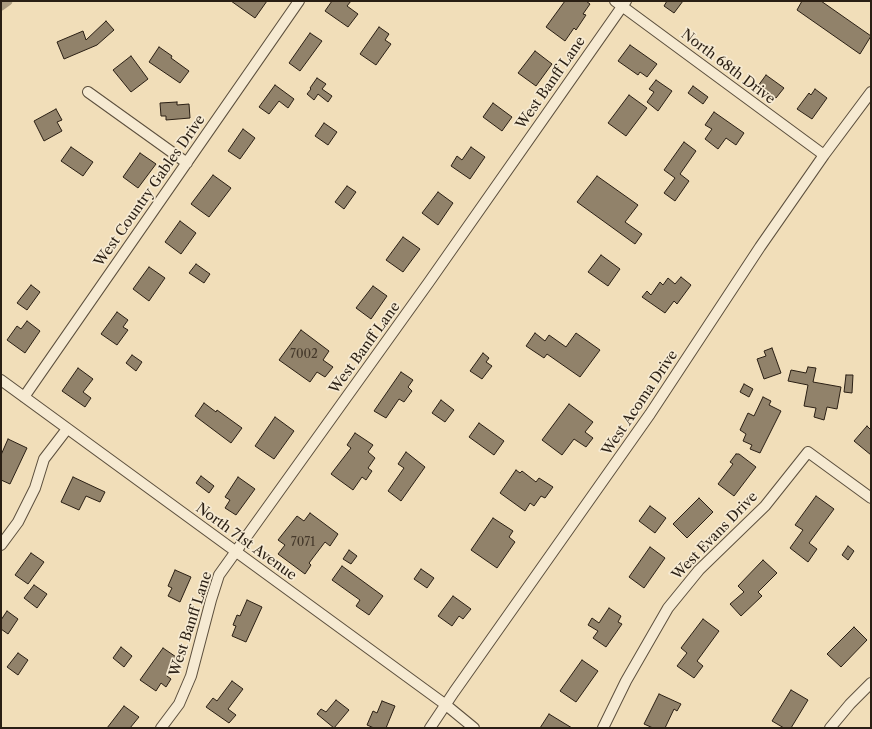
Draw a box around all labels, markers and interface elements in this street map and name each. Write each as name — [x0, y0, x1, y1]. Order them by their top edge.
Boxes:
street label: North 68th Drive — [678, 26, 778, 108]
street label: West Banff Lane — [513, 33, 589, 133]
street label: West Country Gables Drive — [91, 112, 209, 270]
street label: West Banff Lane — [326, 299, 404, 397]
street label: West Acoma Drive — [599, 347, 681, 459]
house number: 7002 — [290, 348, 318, 362]
street label: West Evans Drive — [669, 489, 761, 583]
street label: North 71st Avenue — [192, 500, 300, 584]
house number: 7071 — [291, 536, 315, 550]
street label: West Banff Lane — [166, 570, 216, 678]

